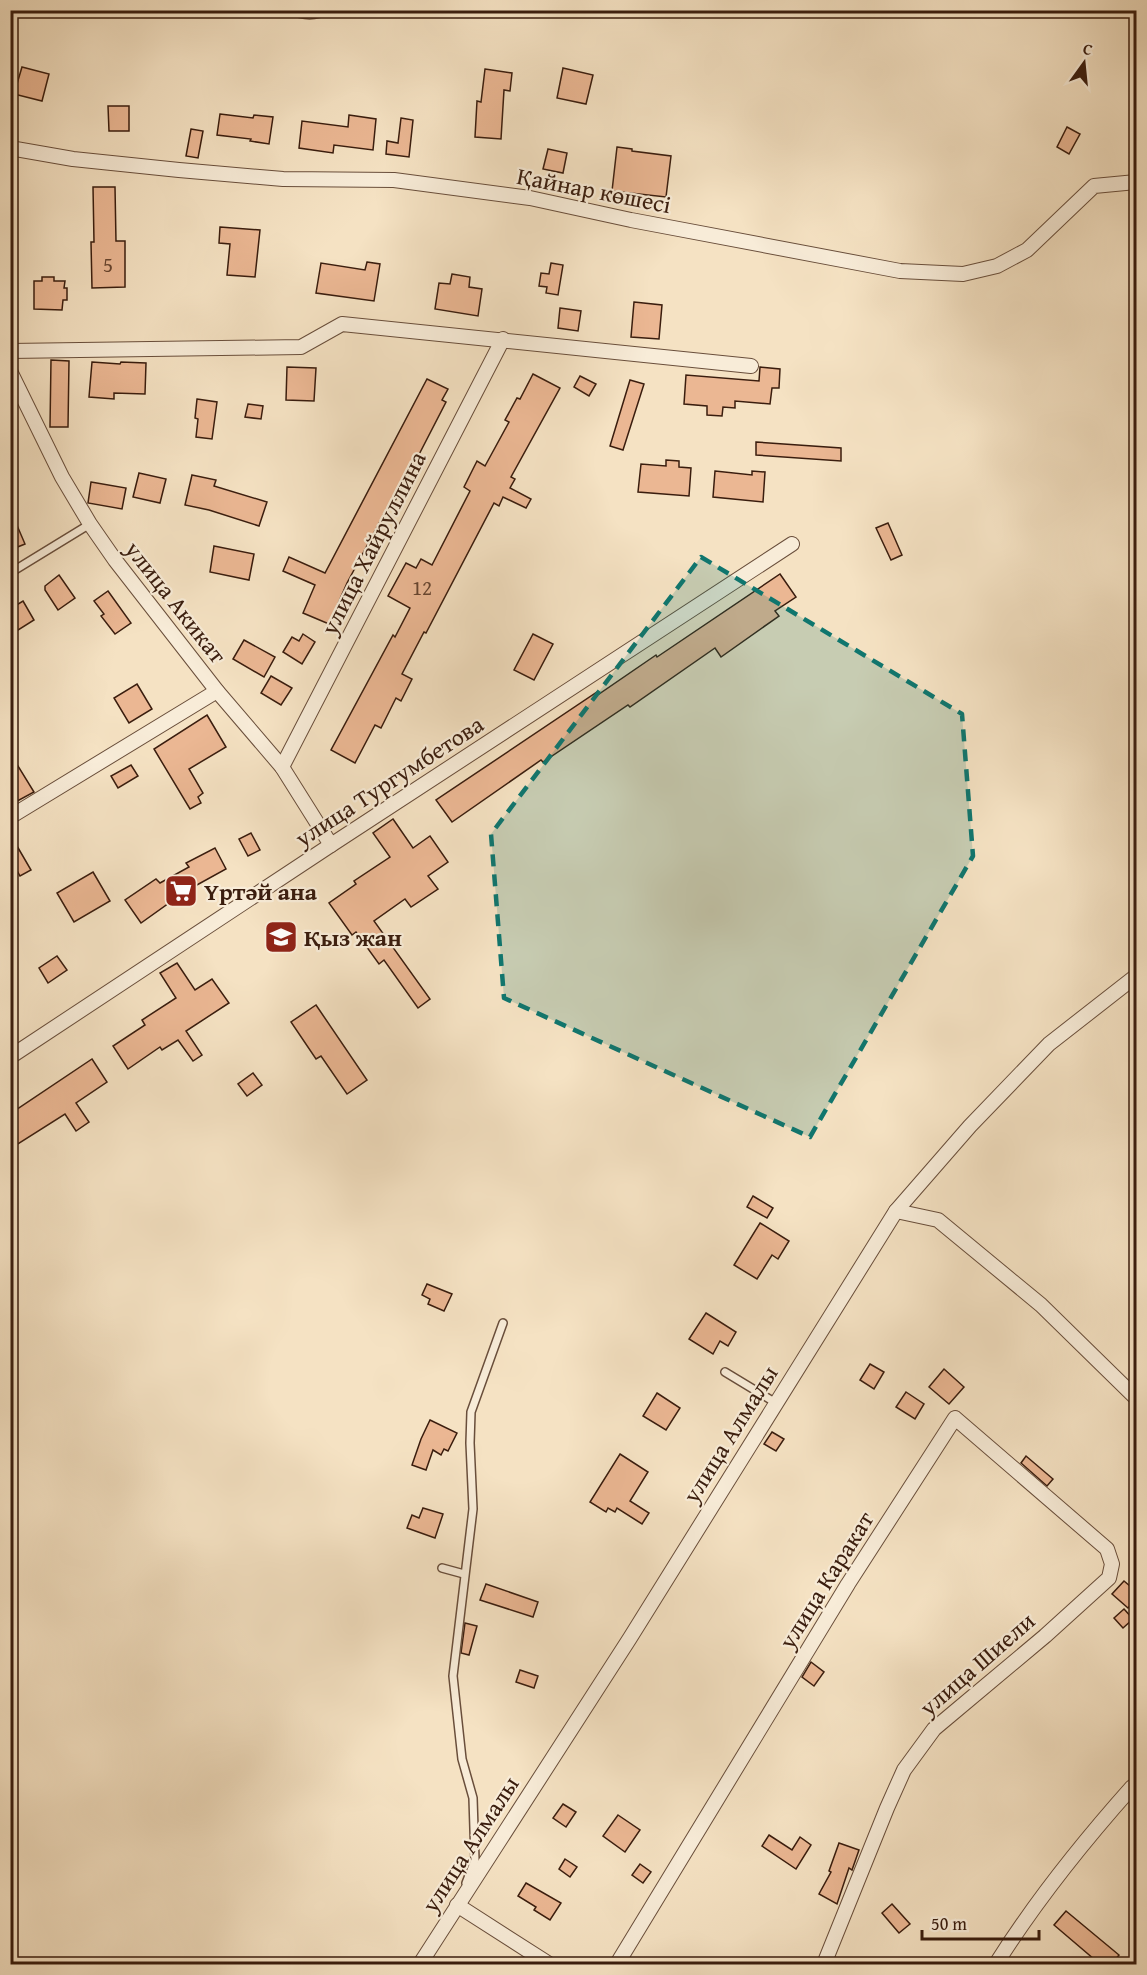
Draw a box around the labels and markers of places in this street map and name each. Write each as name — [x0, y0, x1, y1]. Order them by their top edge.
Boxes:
supermarket icon: Үртәй ана — [163, 873, 199, 909]
place label: Үртәй ана — [204, 874, 318, 909]
school or university icon: Қыз жан — [263, 919, 299, 955]
place label: Қыз жан — [304, 920, 402, 955]

